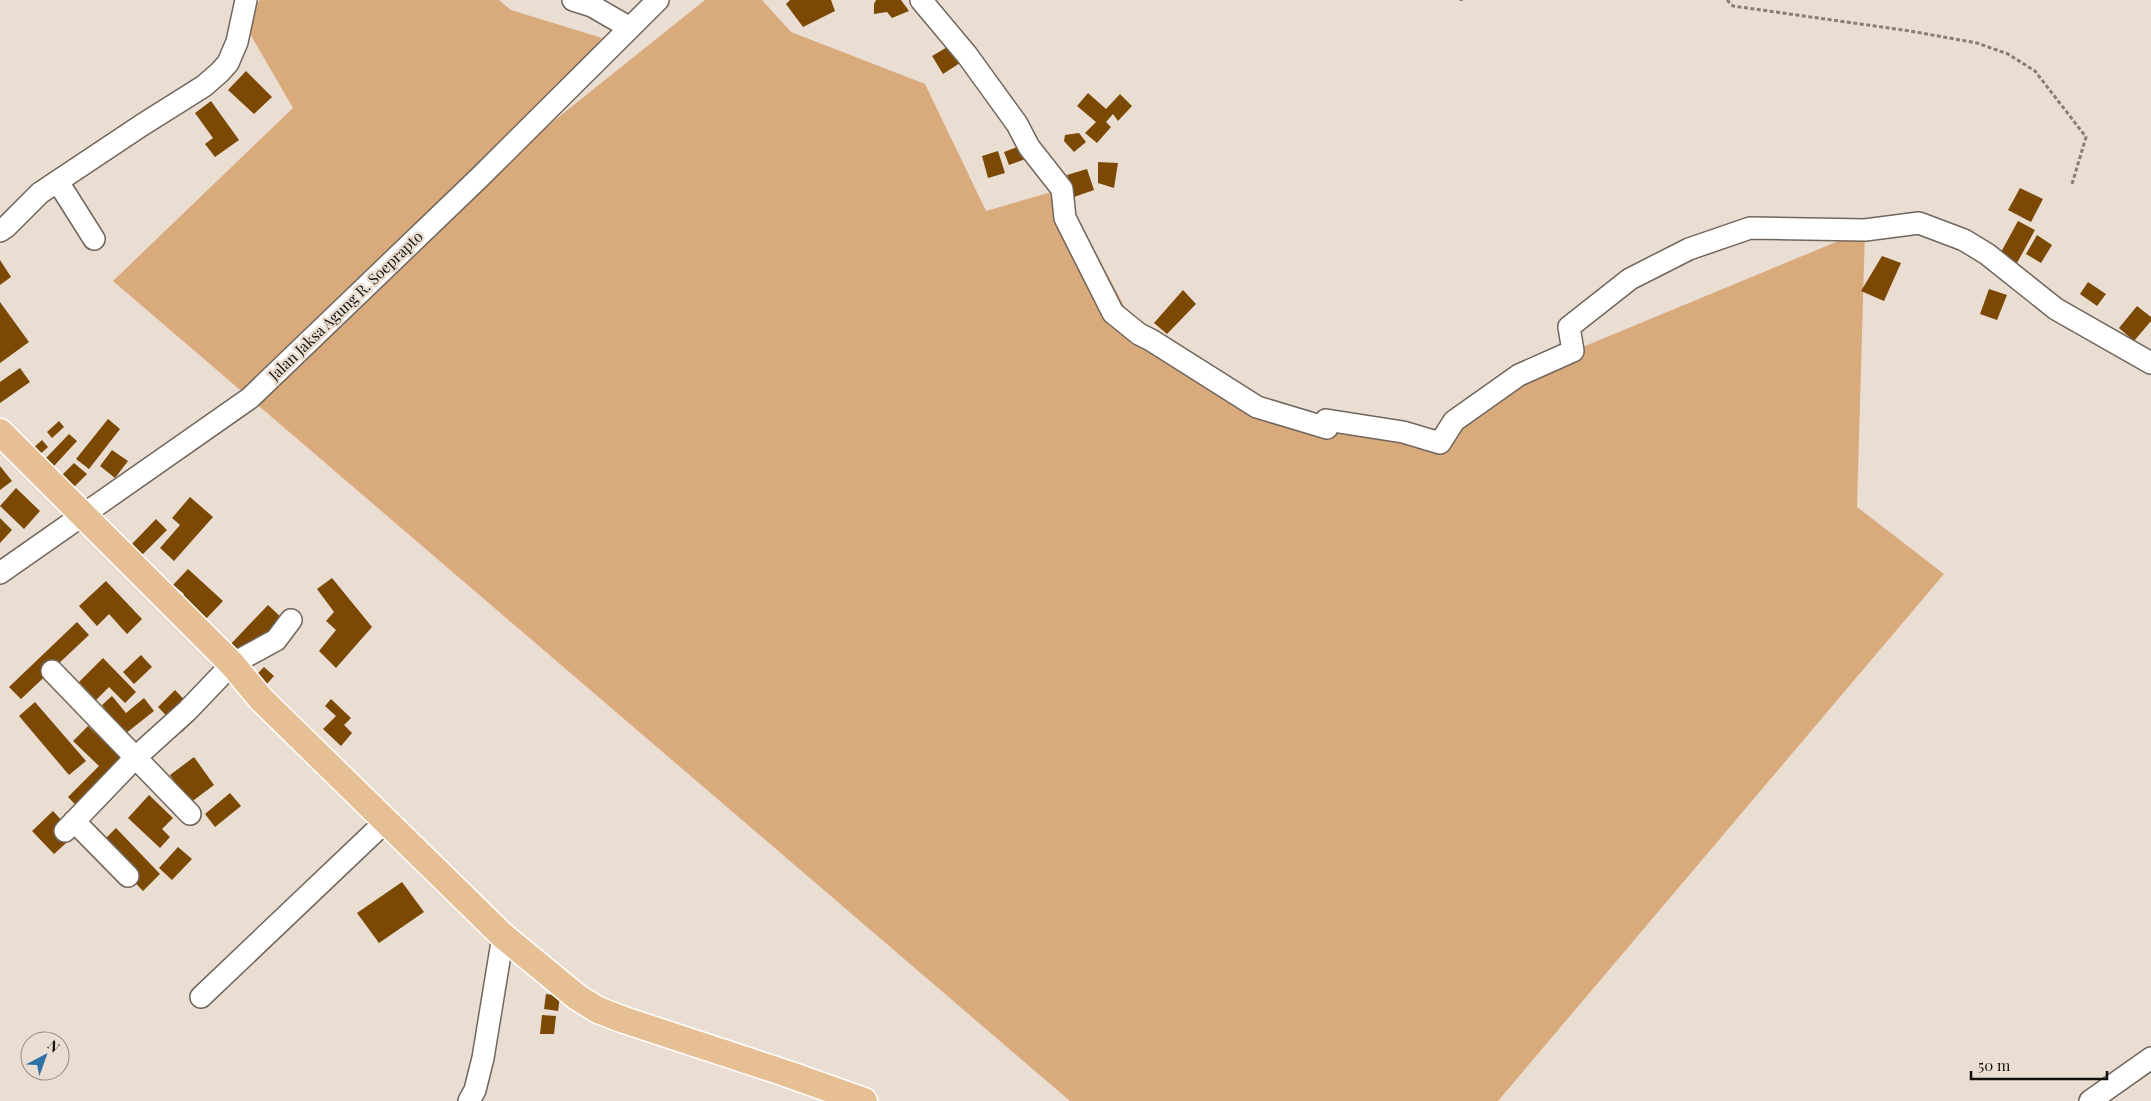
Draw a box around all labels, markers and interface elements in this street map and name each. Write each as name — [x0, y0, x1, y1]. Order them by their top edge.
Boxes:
street label: Jalan Jaksa Agung R. Soeprapto — [263, 226, 427, 385]
north arrow — [20, 1031, 70, 1081]
text: N — [44, 1035, 64, 1056]
scale bar — [1971, 1048, 2107, 1080]
text: 50 m — [1978, 1055, 2011, 1075]

